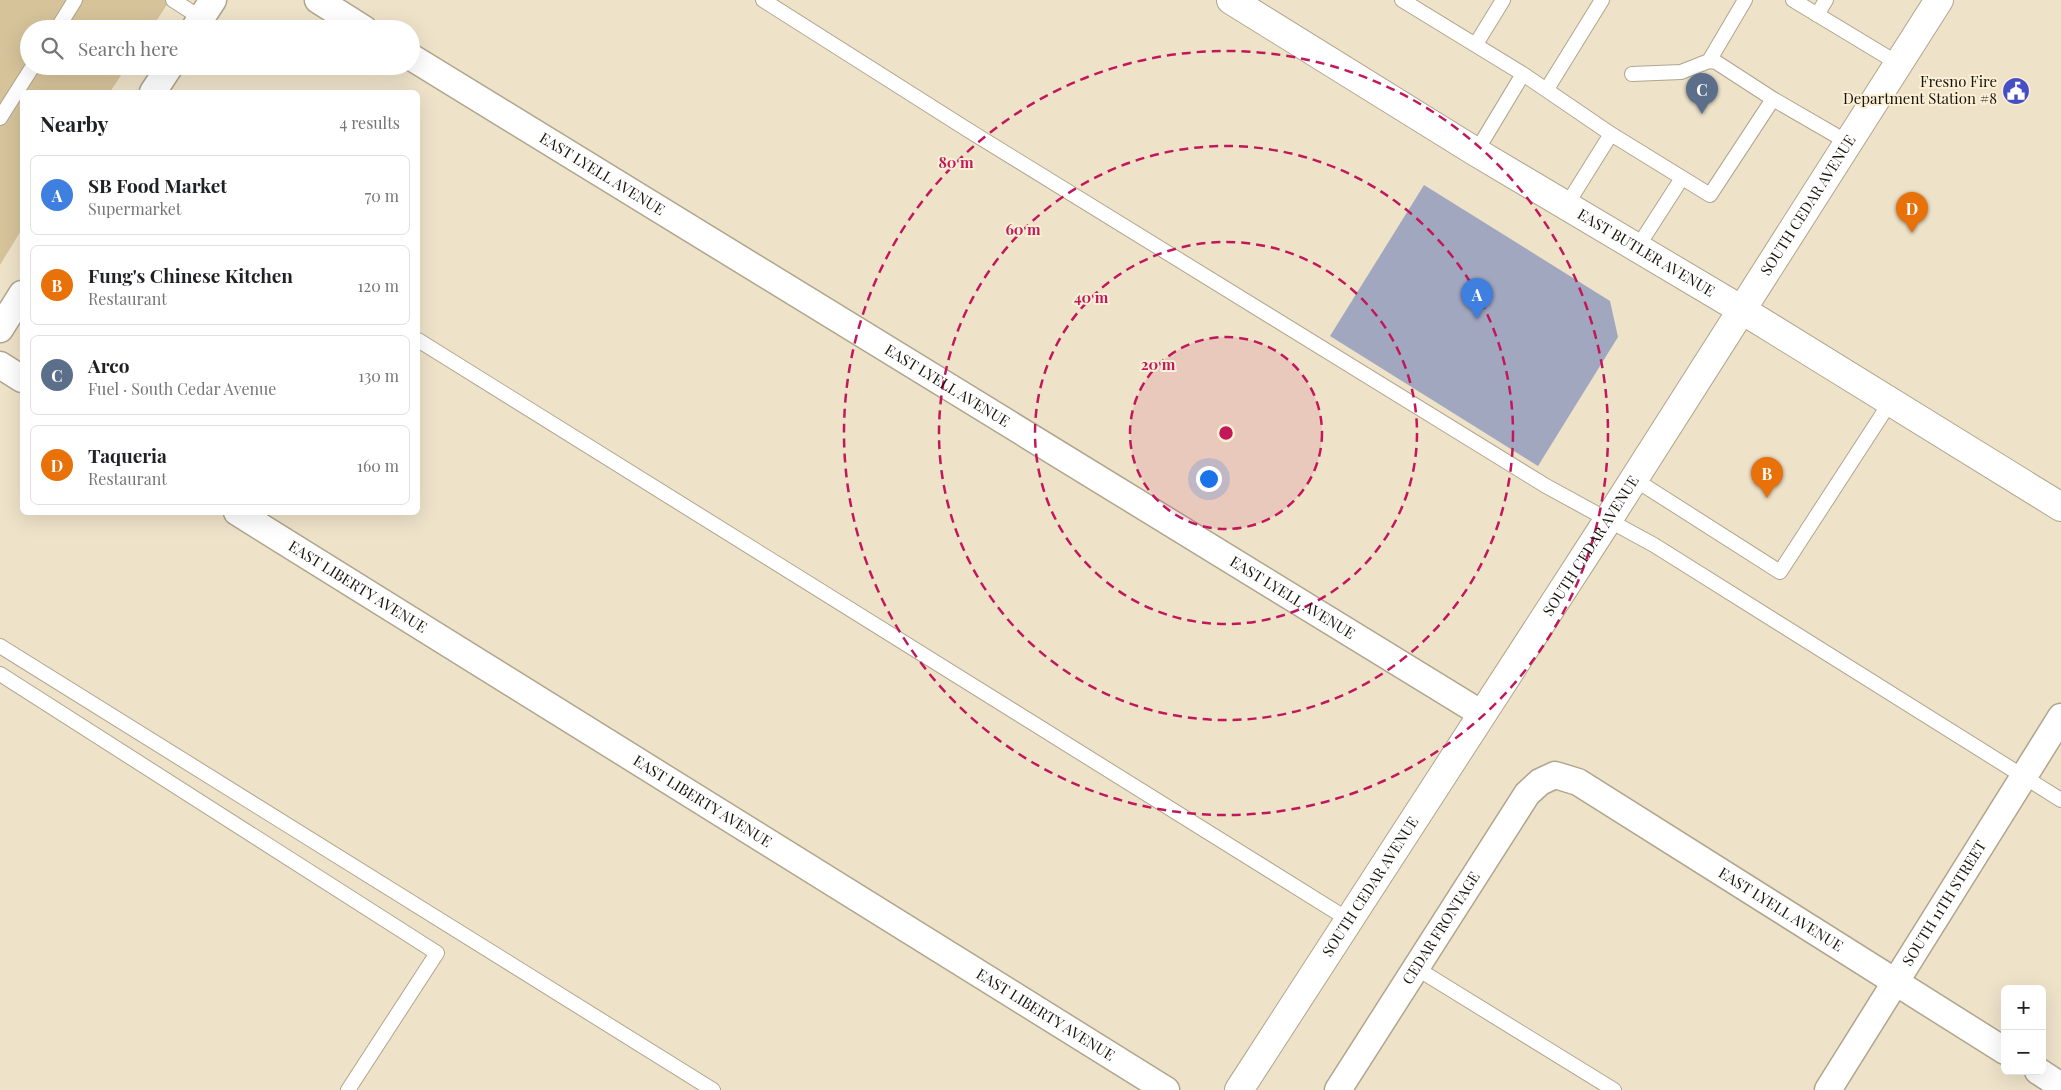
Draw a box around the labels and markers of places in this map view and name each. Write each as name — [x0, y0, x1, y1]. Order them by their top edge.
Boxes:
place label: Fresno Fire Department Station #8 — [1843, 71, 1997, 108]
pin: C — [1686, 73, 1718, 114]
public building icon: Fresno Fire Department Station #8 — [2001, 76, 2031, 106]
pin: D — [1896, 192, 1928, 233]
pin: A — [1461, 278, 1493, 319]
centre of rings — [1217, 424, 1235, 442]
pin: B — [1751, 457, 1783, 498]

